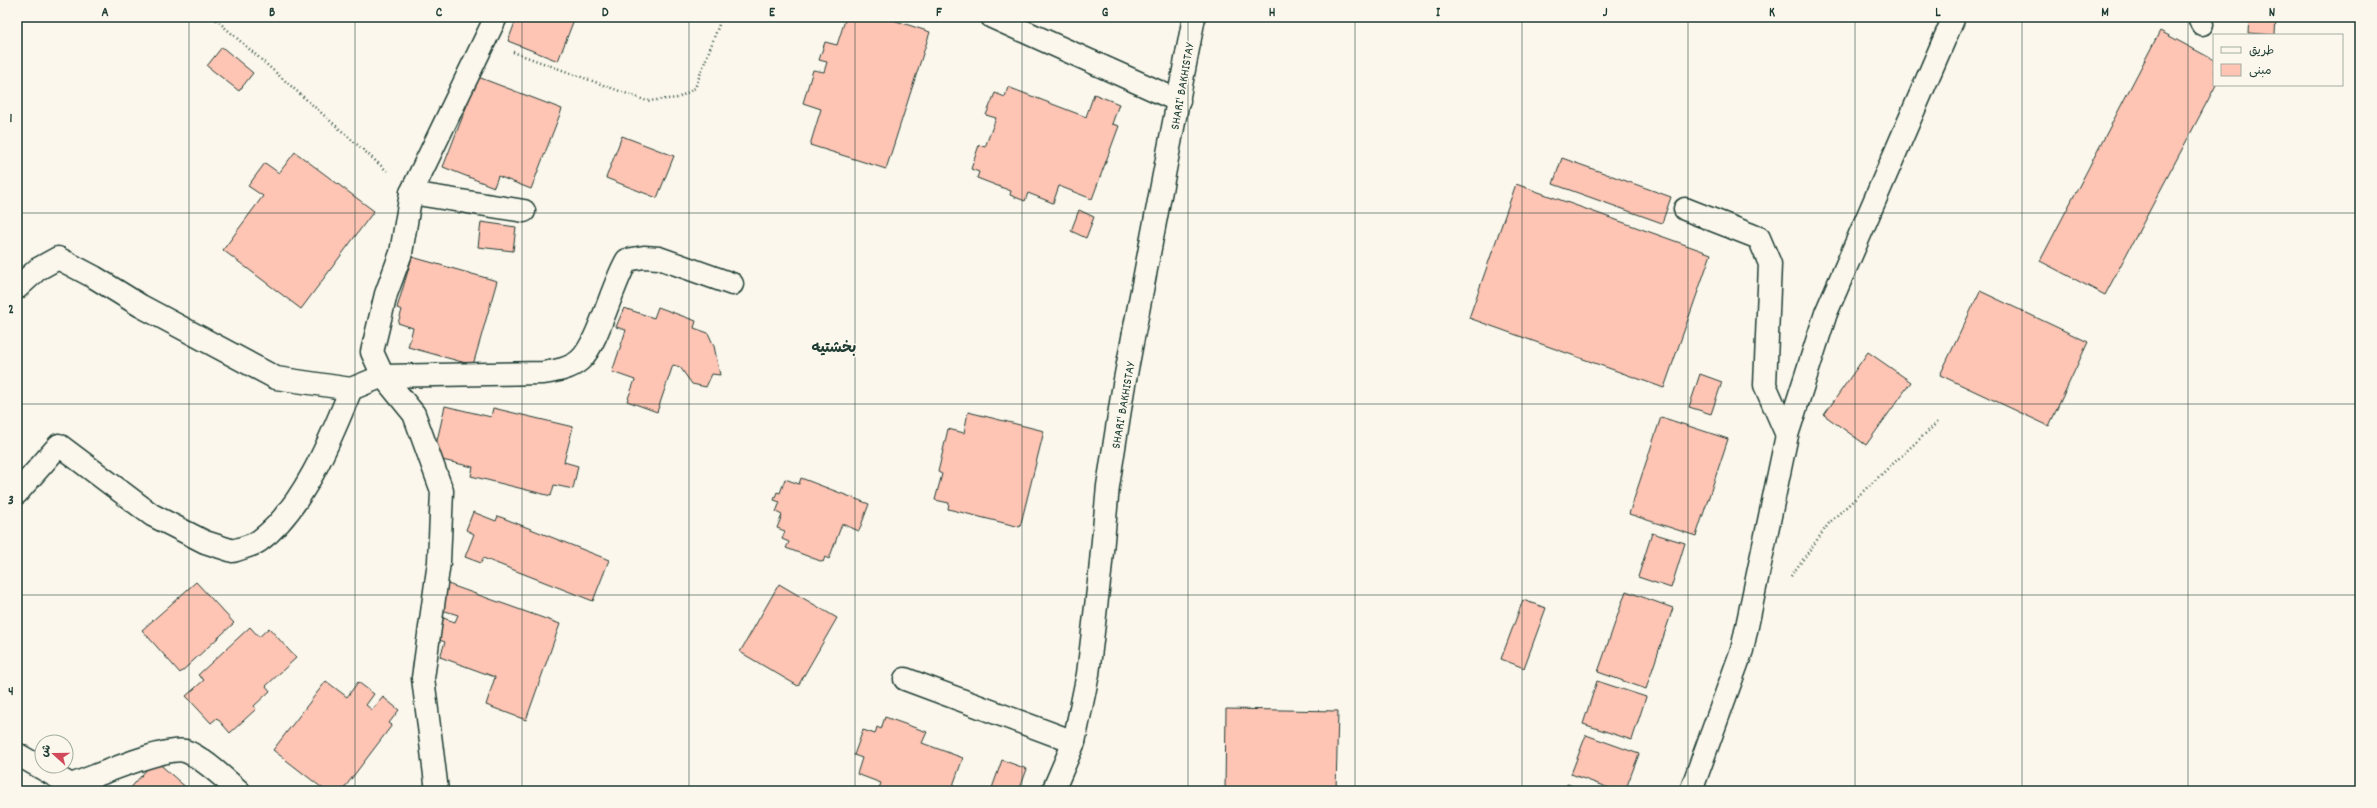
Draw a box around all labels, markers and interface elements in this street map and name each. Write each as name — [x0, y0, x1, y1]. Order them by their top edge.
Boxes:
text: A — [101, 4, 109, 23]
text: B — [269, 4, 275, 23]
text: C — [436, 4, 443, 23]
text: D — [602, 4, 609, 23]
text: E — [769, 4, 776, 23]
text: F — [936, 4, 942, 23]
text: G — [1102, 4, 1109, 23]
text: H — [1269, 4, 1276, 23]
text: I — [1436, 4, 1441, 23]
text: J — [1603, 4, 1608, 23]
text: K — [1769, 4, 1775, 23]
text: L — [1935, 4, 1941, 23]
text: M — [2101, 4, 2109, 23]
text: N — [2269, 4, 2275, 23]
legend — [2213, 34, 2343, 86]
street label: SHARI' BAKHISTAY — [1166, 40, 1201, 131]
text: طريق — [2249, 43, 2274, 60]
text: مبنى — [2249, 63, 2272, 80]
text: 1 — [10, 110, 13, 129]
text: 2 — [8, 301, 14, 320]
district label: بخشتيه — [812, 338, 856, 360]
street label: SHARI' BAKHISTAY — [1107, 359, 1142, 450]
text: 3 — [8, 492, 14, 511]
text: 4 — [8, 683, 14, 702]
north arrow — [34, 734, 74, 774]
text: ش — [37, 743, 56, 760]

